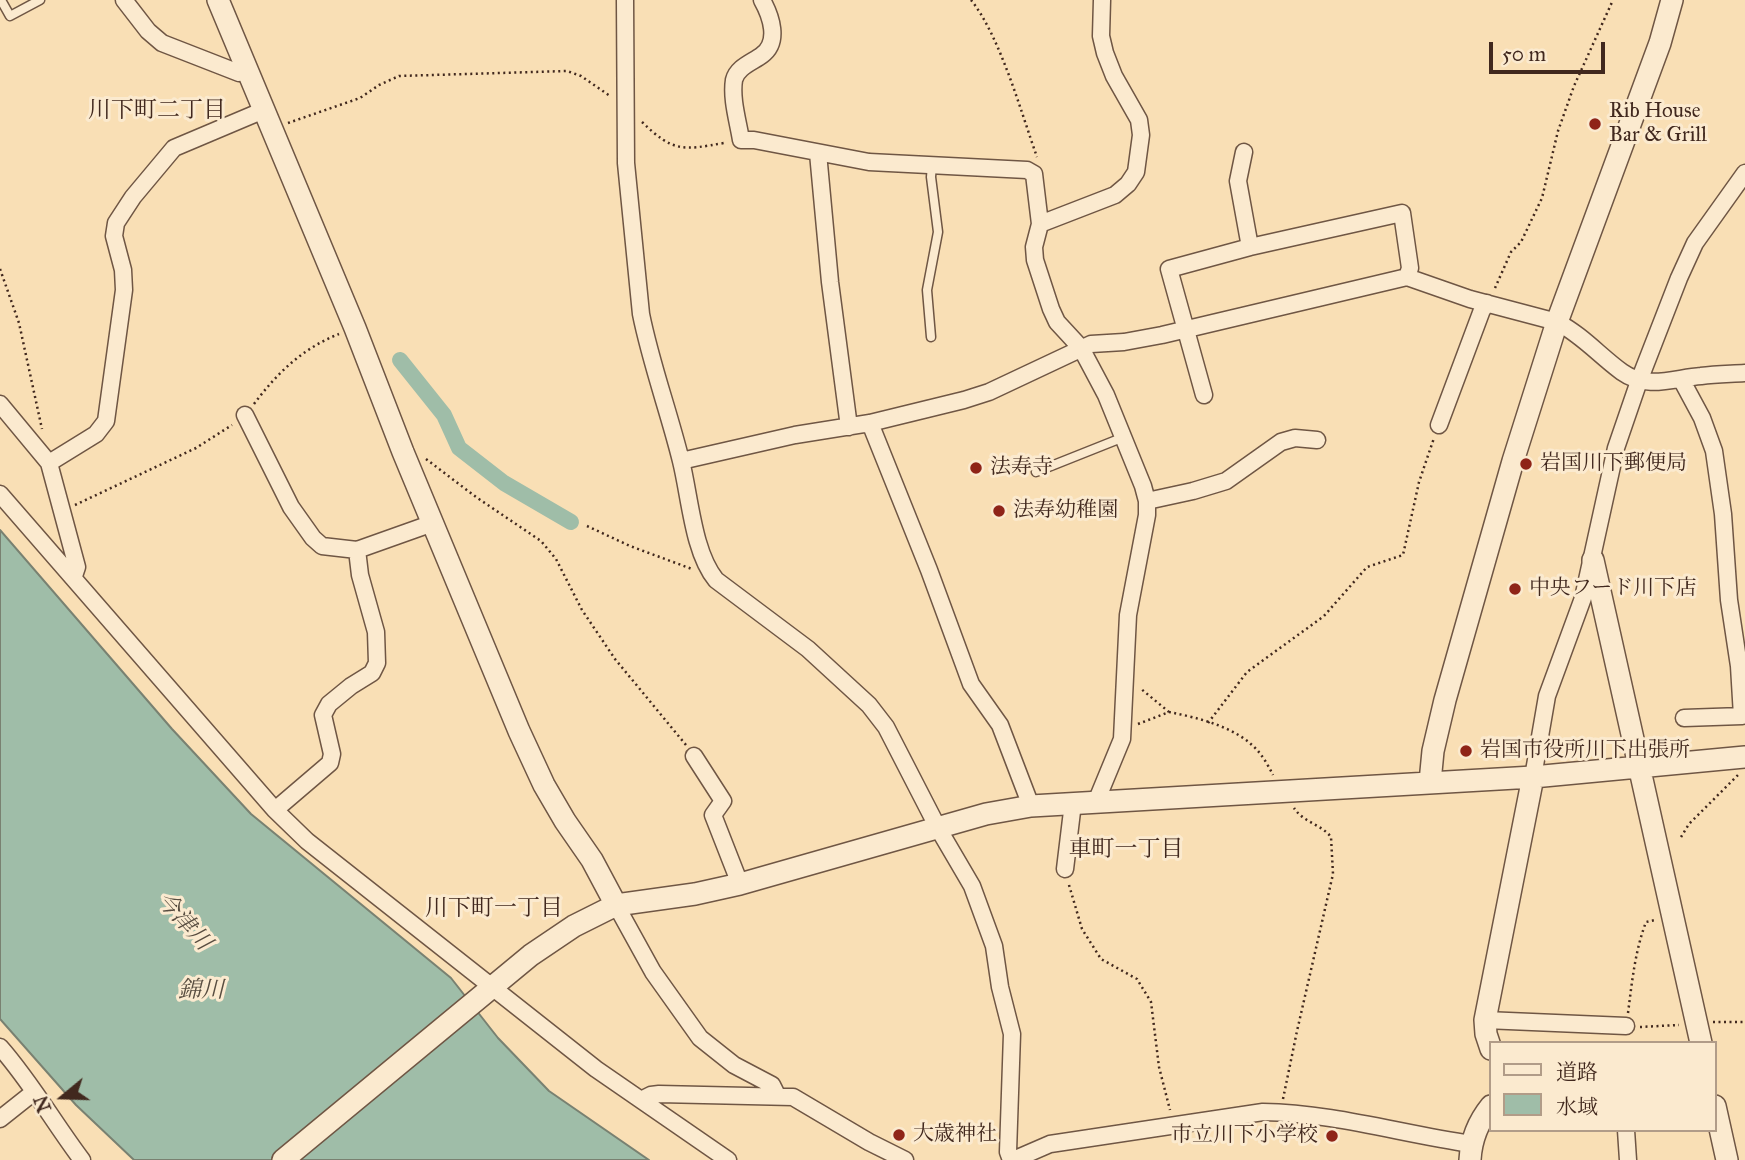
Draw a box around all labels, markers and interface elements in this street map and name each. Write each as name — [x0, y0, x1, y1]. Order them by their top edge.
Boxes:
scale bar — [1493, 28, 1608, 72]
text: 50 m — [1502, 41, 1546, 67]
district label: 川下町二丁目 — [88, 97, 226, 125]
place label: Rib House Bar & Grill — [1609, 99, 1707, 149]
marker: Rib House Bar & Grill — [1587, 116, 1603, 132]
place label: 岩国川下郵便局 — [1540, 451, 1687, 477]
place label: 法寿寺 — [990, 455, 1053, 481]
marker: 岩国川下郵便局 — [1518, 456, 1534, 472]
marker: 法寿寺 — [968, 460, 984, 476]
place label: 法寿幼稚園 — [1013, 498, 1118, 524]
marker: 法寿幼稚園 — [991, 503, 1007, 519]
place label: 中央フード川下店 — [1529, 576, 1696, 602]
marker: 中央フード川下店 — [1507, 581, 1523, 597]
place label: 岩国市役所川下出張所 — [1480, 738, 1690, 764]
marker: 岩国市役所川下出張所 — [1458, 743, 1474, 759]
district label: 車町一丁目 — [1069, 836, 1183, 864]
water label: 今津川 — [150, 887, 216, 957]
district label: 川下町一丁目 — [425, 895, 563, 923]
water label: 錦川 — [178, 977, 224, 1005]
legend — [1490, 1041, 1717, 1132]
text: 道路 — [1556, 1059, 1598, 1085]
north arrow — [28, 1062, 98, 1132]
text: N — [29, 1093, 56, 1115]
text: 水域 — [1556, 1094, 1598, 1120]
place label: 大歳神社 — [913, 1122, 997, 1148]
place label: 市立川下小学校 — [1171, 1123, 1318, 1149]
marker: 大歳神社 — [891, 1127, 907, 1143]
marker: 市立川下小学校 — [1324, 1128, 1340, 1144]

